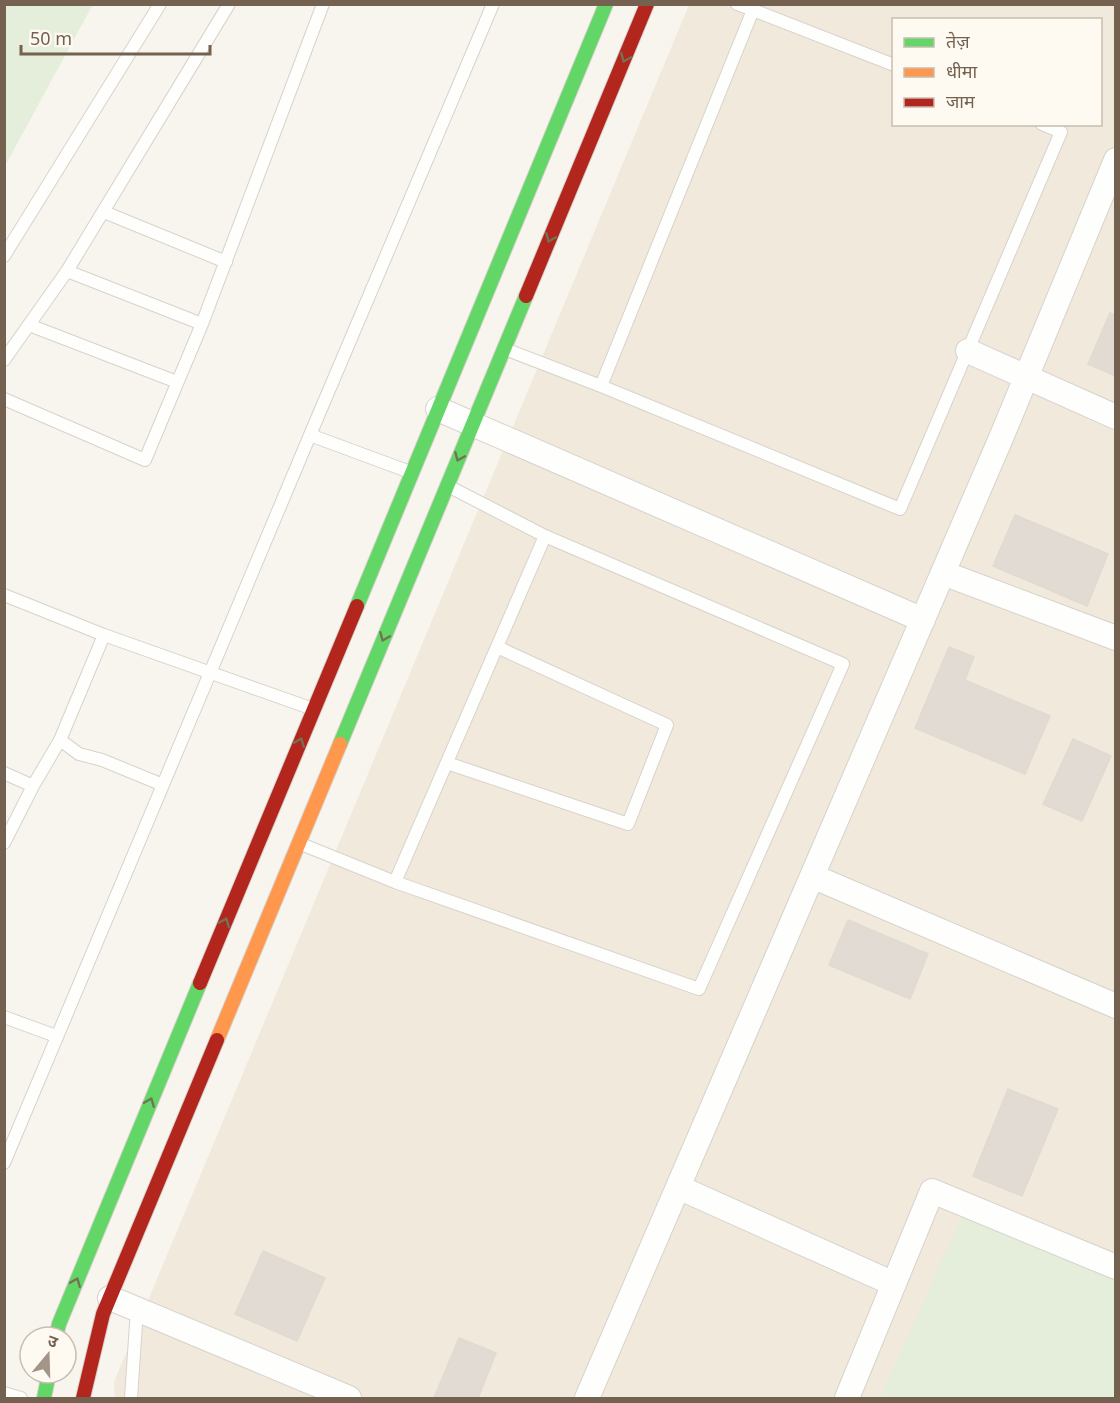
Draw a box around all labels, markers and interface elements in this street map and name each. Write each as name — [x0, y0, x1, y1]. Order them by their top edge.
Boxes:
scale bar — [21, 18, 210, 56]
legend — [892, 18, 1102, 126]
text: 50 m — [30, 26, 72, 50]
text: तेज़ — [946, 29, 970, 53]
one-way arrow — [620, 52, 632, 63]
text: धीमा — [946, 59, 977, 83]
text: जाम — [946, 89, 976, 113]
one-way arrow — [545, 232, 557, 243]
one-way arrow — [454, 451, 466, 462]
one-way arrow — [379, 631, 391, 642]
one-way arrow — [292, 737, 304, 748]
one-way arrow — [218, 917, 230, 928]
one-way arrow — [143, 1097, 155, 1108]
one-way arrow — [69, 1277, 81, 1288]
north arrow — [18, 1325, 78, 1385]
text: उ — [45, 1329, 61, 1353]

